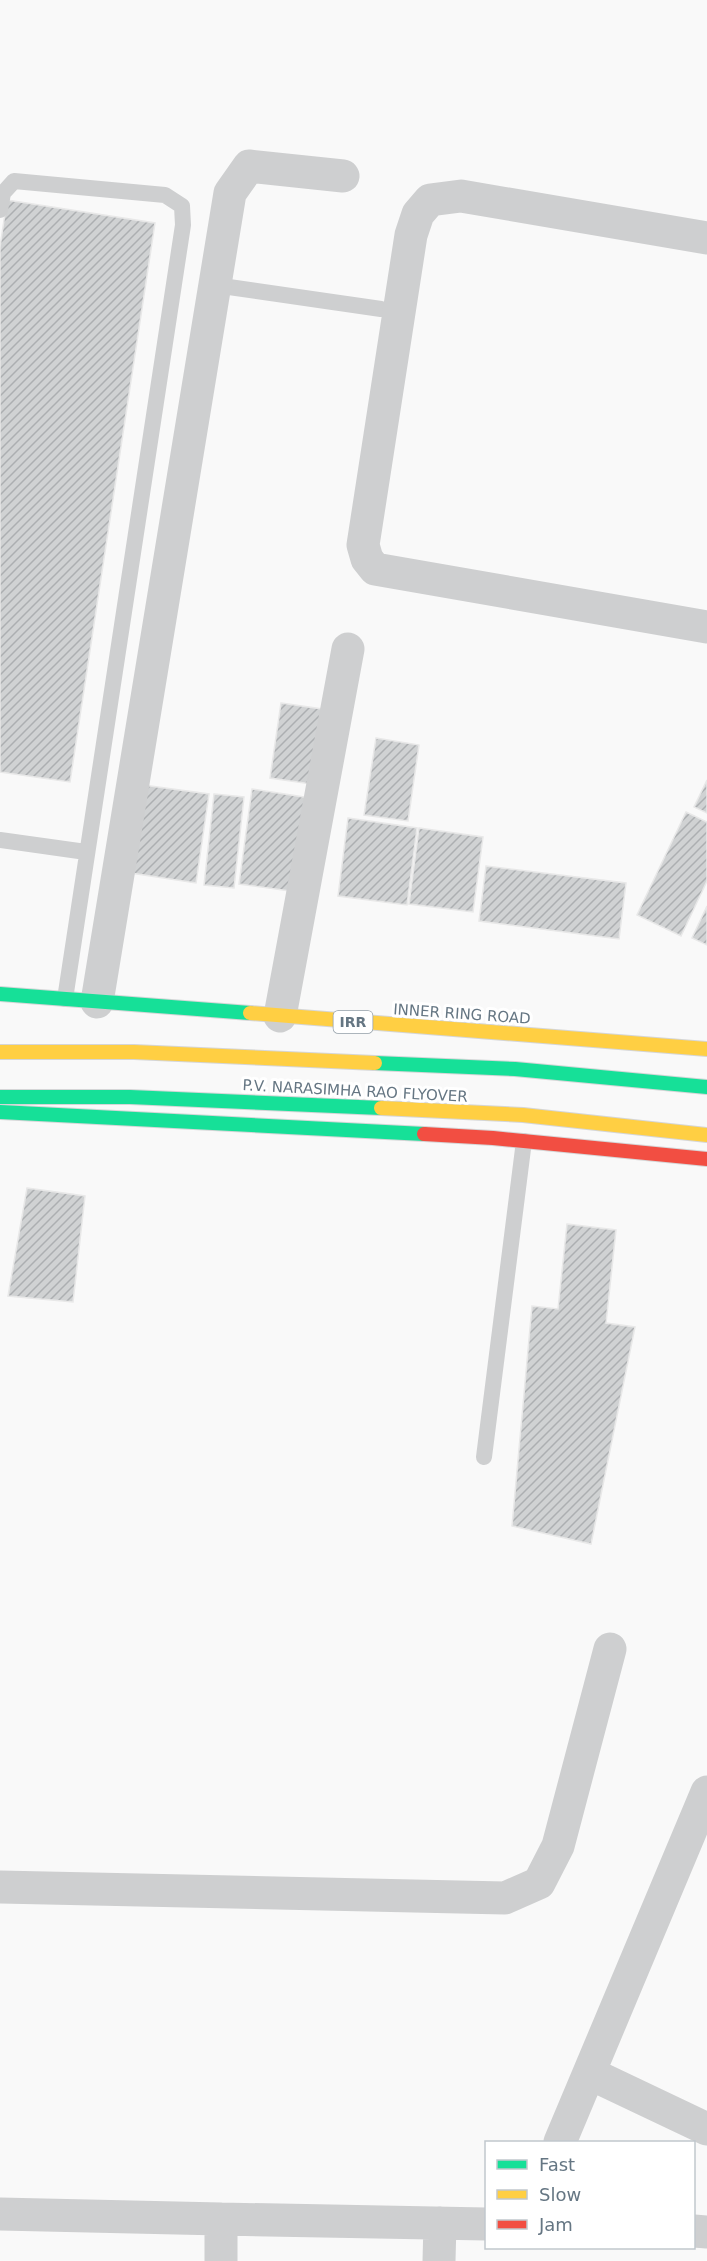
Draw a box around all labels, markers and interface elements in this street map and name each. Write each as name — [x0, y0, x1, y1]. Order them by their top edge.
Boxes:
street label: INNER RING ROAD — [393, 1000, 531, 1028]
road number: IRR — [334, 1011, 372, 1033]
street label: P.V. NARASIMHA RAO FLYOVER — [242, 1076, 468, 1106]
legend — [485, 2141, 695, 2249]
text: Fast — [539, 2154, 575, 2175]
text: Slow — [539, 2184, 581, 2205]
text: Jam — [538, 2214, 573, 2235]

